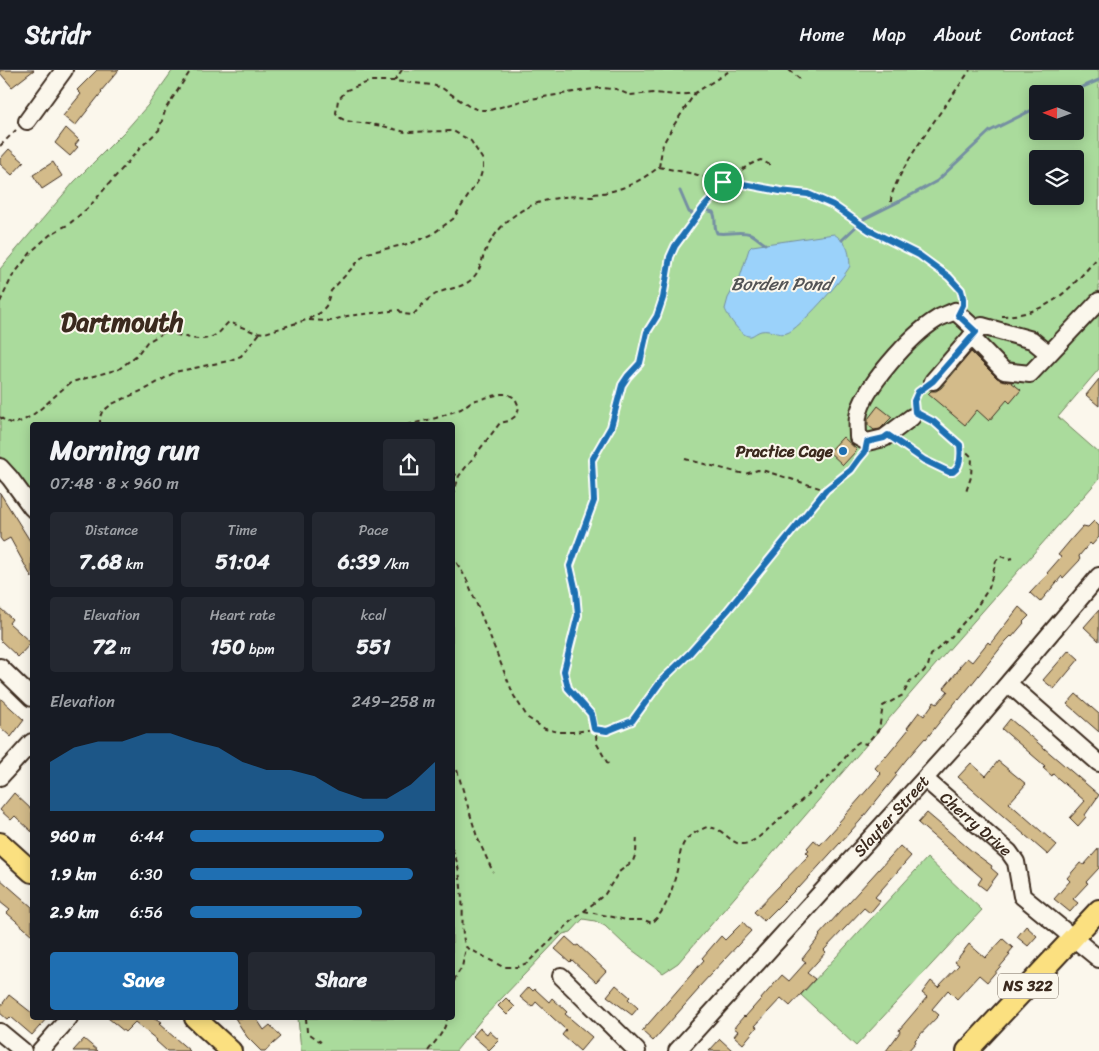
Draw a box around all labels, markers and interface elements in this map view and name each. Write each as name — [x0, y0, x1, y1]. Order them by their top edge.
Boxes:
text: Stridr — [25, 14, 90, 56]
text: Home — [800, 19, 845, 51]
text: Map — [873, 19, 906, 51]
text: About — [934, 19, 982, 51]
text: Contact — [1010, 19, 1074, 51]
north arrow — [1029, 85, 1084, 140]
map controls — [1029, 85, 1084, 205]
button: layers — [1029, 150, 1084, 205]
pin — [702, 161, 744, 203]
icon: arrive — [709, 168, 737, 196]
water label: Borden Pond — [731, 268, 836, 300]
district label: Dartmouth — [61, 299, 184, 345]
text: Morning run — [50, 425, 200, 474]
place label: Practice Cage — [736, 437, 834, 466]
button: share — [383, 439, 435, 491]
marker: Practice Cage — [837, 445, 849, 457]
text: 07:48 · 8 × 960 m — [50, 469, 179, 498]
text: Distance — [85, 518, 138, 543]
text: Time — [228, 518, 257, 543]
text: Pace — [359, 518, 388, 543]
text: 7.68 — [79, 543, 122, 581]
text: 51:04 — [215, 543, 270, 581]
text: 6:39 — [338, 543, 380, 581]
text: km — [122, 552, 144, 577]
text: /km — [380, 552, 409, 577]
text: Elevation — [83, 603, 140, 628]
text: Heart rate — [210, 603, 275, 628]
text: kcal — [361, 603, 386, 628]
text: 72 — [92, 628, 116, 666]
text: 150 — [210, 628, 245, 666]
text: 551 — [356, 628, 391, 666]
text: m — [116, 637, 131, 662]
text: bpm — [245, 637, 275, 662]
text: Elevation — [50, 687, 115, 716]
text: 249–258 m — [352, 687, 435, 716]
street label: Slayter Street — [846, 768, 936, 864]
street label: Cherry Drive — [933, 784, 1019, 864]
text: 960 m — [50, 822, 95, 851]
text: 6:44 — [130, 822, 164, 851]
text: 1.9 km — [50, 860, 96, 889]
text: 6:30 — [130, 860, 163, 889]
text: 2.9 km — [50, 898, 99, 927]
text: 6:56 — [130, 898, 163, 927]
button: Save — [50, 952, 238, 1010]
button: Share — [248, 952, 435, 1010]
road number: NS 322 — [998, 974, 1058, 998]

